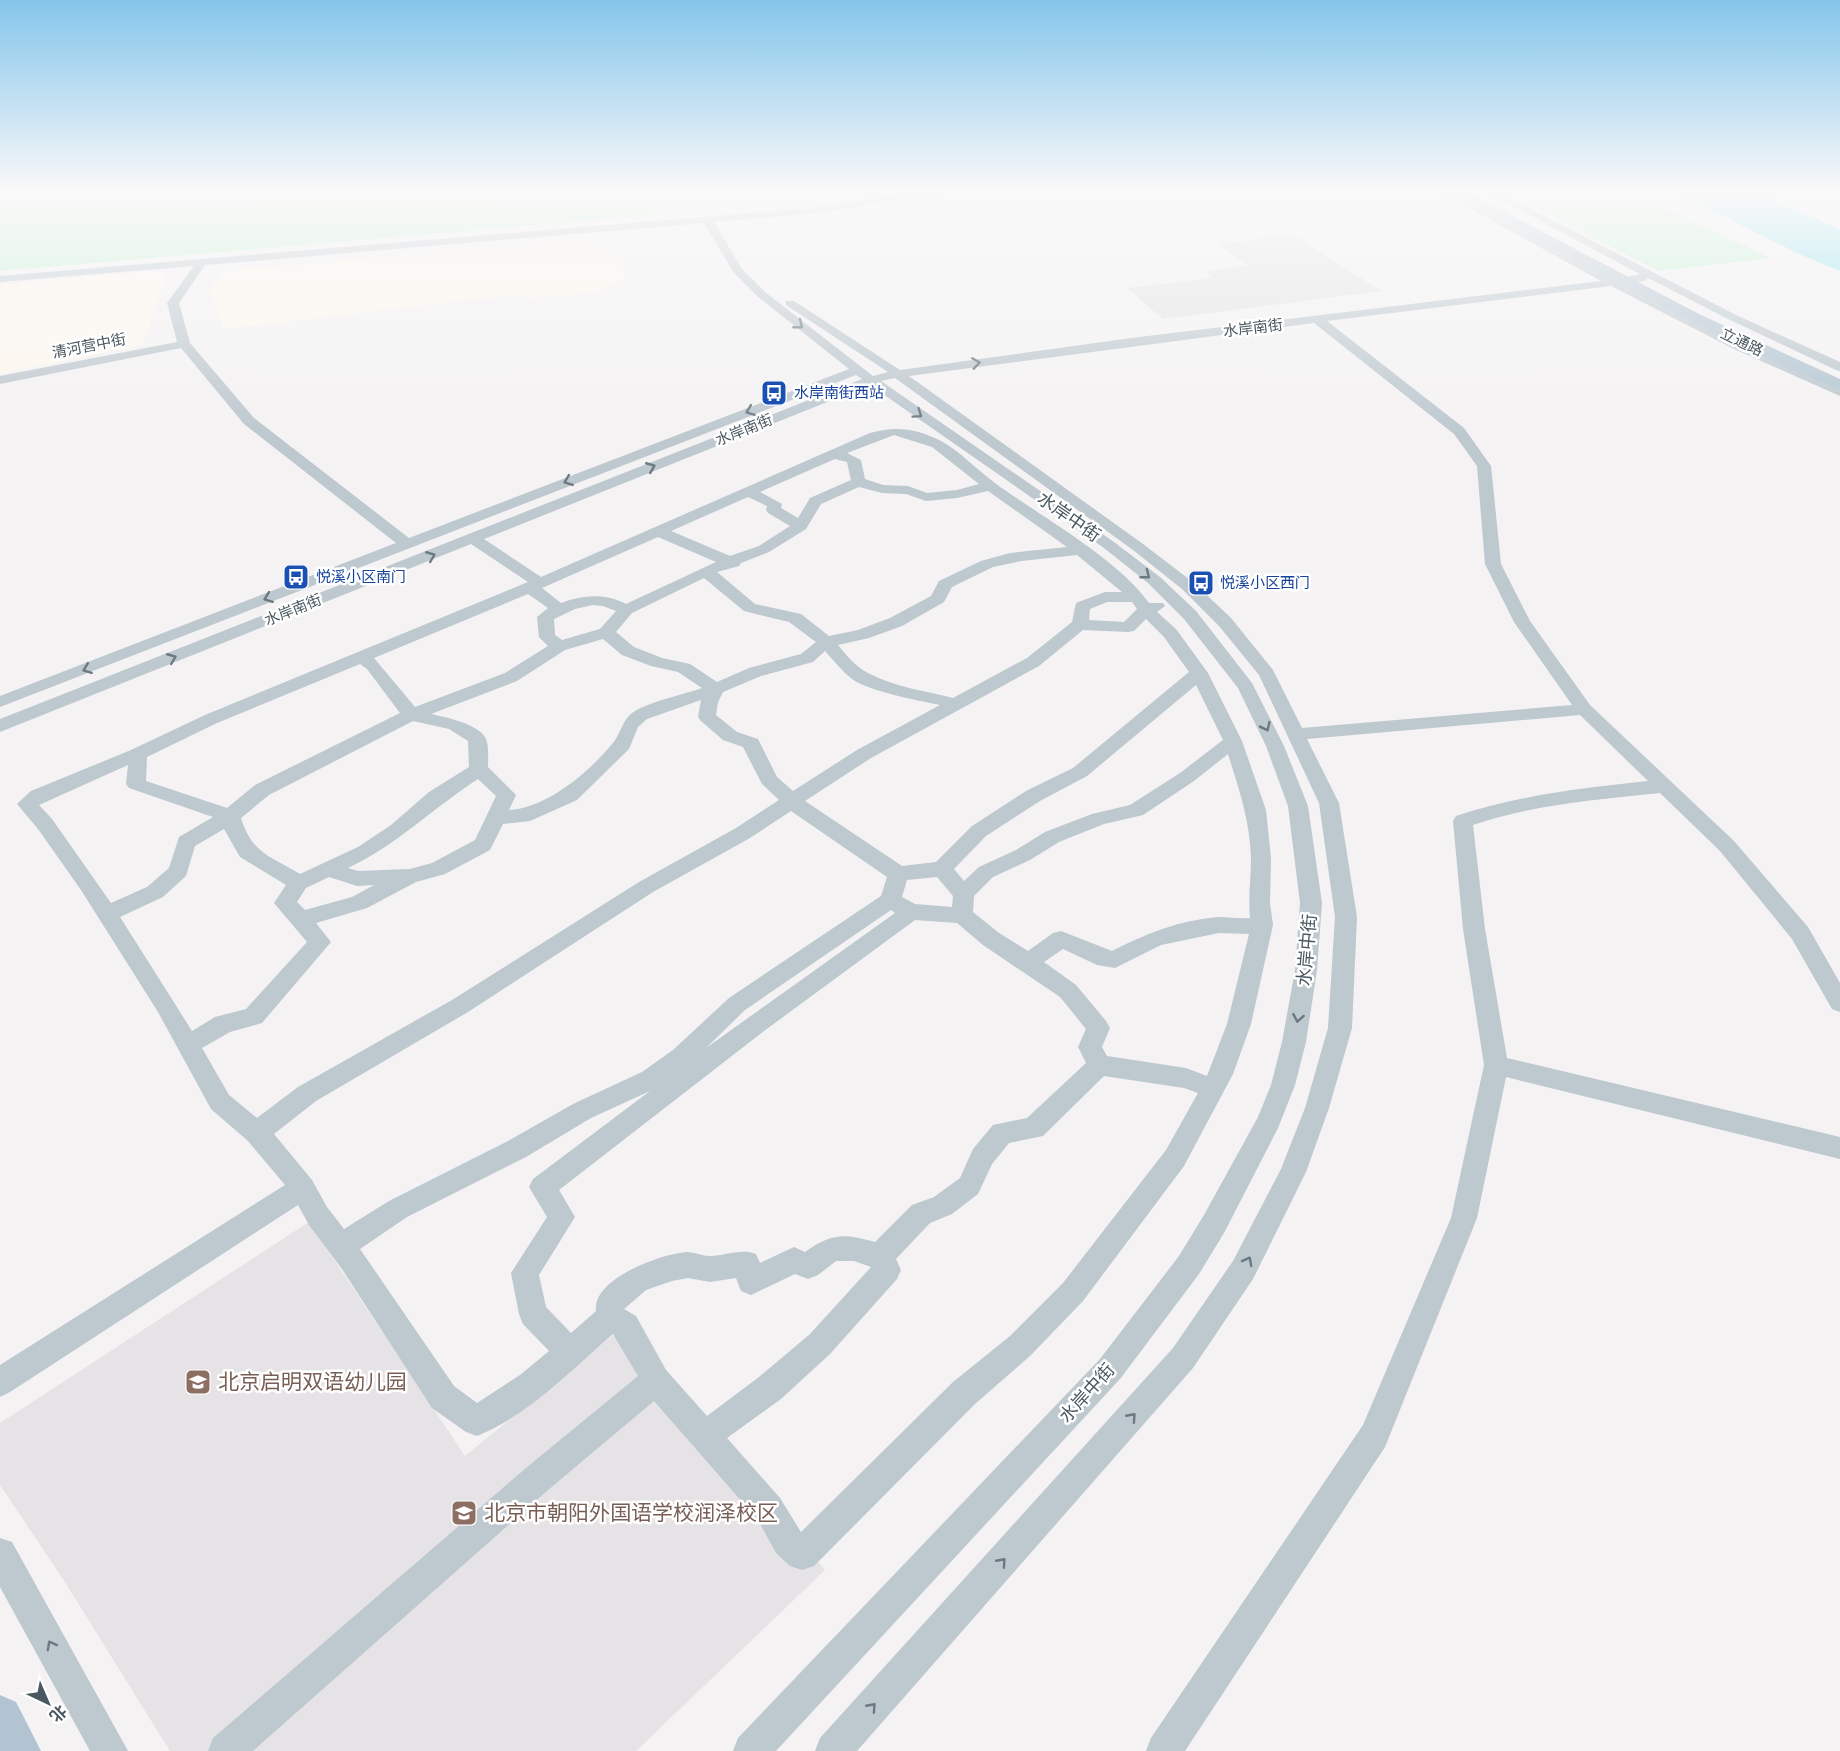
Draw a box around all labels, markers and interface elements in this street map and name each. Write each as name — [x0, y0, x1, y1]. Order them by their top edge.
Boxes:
street label: 水岸南街 — [1222, 313, 1284, 343]
one-way arrow — [792, 318, 803, 329]
street label: 立通路 — [1717, 322, 1767, 362]
street label: 清河营中街 — [50, 328, 128, 364]
one-way arrow — [971, 357, 980, 370]
bus stop icon: 水岸南街西站 — [759, 378, 789, 408]
place label: 水岸南街西站 — [794, 382, 884, 404]
one-way arrow — [745, 404, 755, 417]
one-way arrow — [912, 407, 923, 418]
street label: 水岸南街 — [712, 409, 776, 451]
one-way arrow — [645, 462, 656, 475]
one-way arrow — [563, 474, 573, 487]
street label: 水岸中街 — [1032, 486, 1106, 548]
one-way arrow — [425, 550, 436, 563]
bus stop icon: 悦溪小区南门 — [281, 562, 311, 592]
place label: 悦溪小区南门 — [316, 566, 406, 588]
one-way arrow — [1139, 567, 1150, 578]
bus stop icon: 悦溪小区西门 — [1186, 568, 1216, 598]
place label: 悦溪小区西门 — [1220, 572, 1310, 594]
street label: 水岸南街 — [261, 589, 325, 631]
one-way arrow — [264, 591, 275, 603]
one-way arrow — [166, 653, 176, 666]
one-way arrow — [82, 661, 92, 674]
one-way arrow — [1258, 720, 1270, 731]
street label: 水岸中街 — [1291, 913, 1323, 987]
one-way arrow — [1293, 1014, 1305, 1023]
one-way arrow — [1241, 1256, 1252, 1267]
street label: 水岸中街 — [1053, 1358, 1121, 1428]
school or university icon: 北京启明双语幼儿园 — [183, 1367, 213, 1397]
place label: 北京启明双语幼儿园 — [218, 1367, 407, 1397]
one-way arrow — [1125, 1413, 1136, 1423]
school or university icon: 北京市朝阳外国语学校润泽校区 — [449, 1498, 479, 1528]
place label: 北京市朝阳外国语学校润泽校区 — [484, 1498, 778, 1528]
one-way arrow — [995, 1558, 1006, 1569]
one-way arrow — [47, 1641, 58, 1651]
north arrow — [18, 1673, 78, 1733]
text: 北 — [44, 1700, 72, 1727]
one-way arrow — [865, 1704, 876, 1714]

